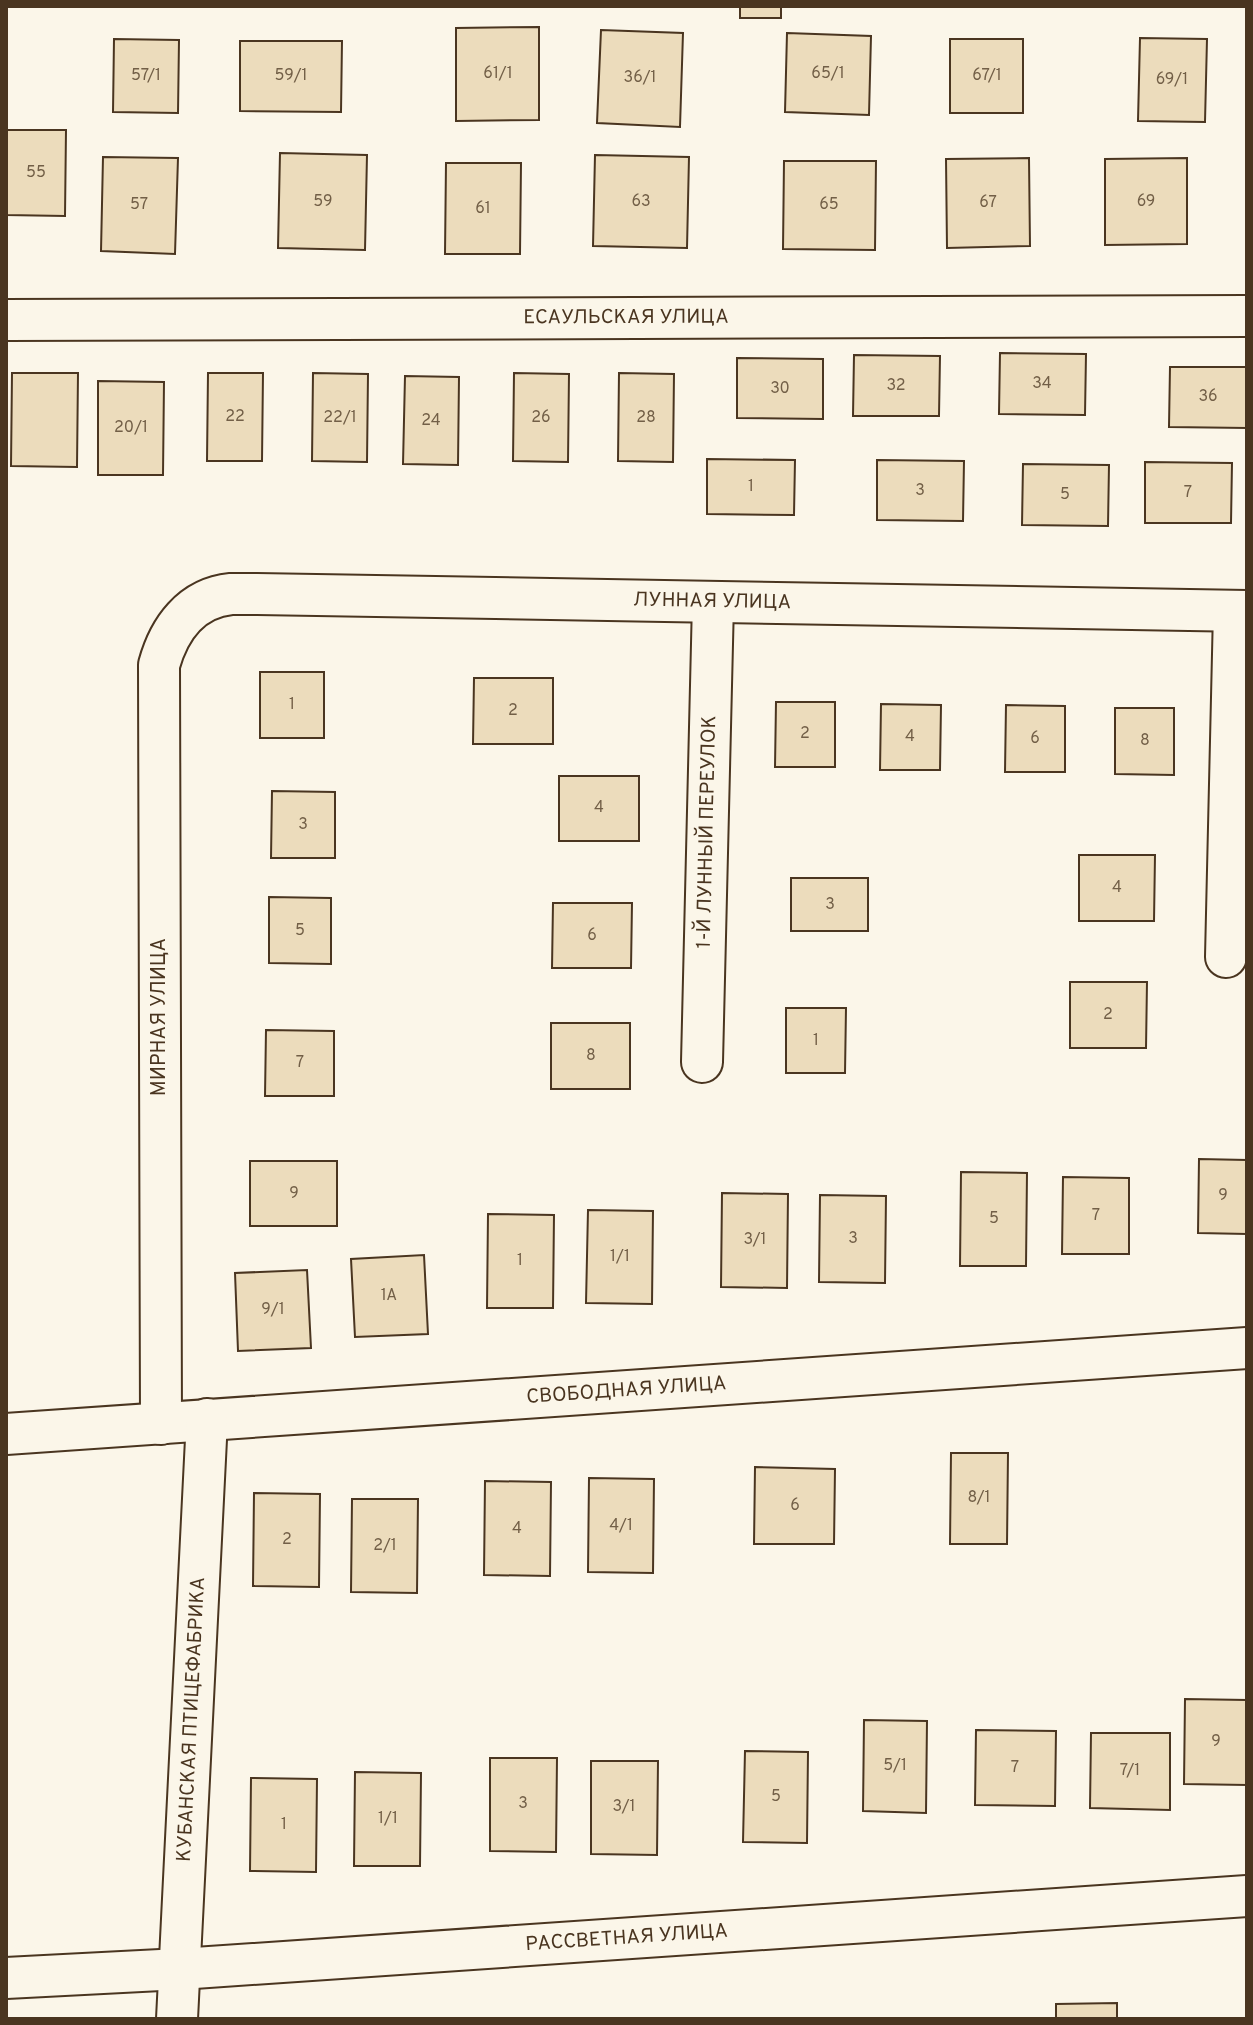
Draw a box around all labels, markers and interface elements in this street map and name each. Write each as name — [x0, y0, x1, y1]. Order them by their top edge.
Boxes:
house number: 61/1 — [483, 64, 513, 84]
house number: 65/1 — [811, 64, 845, 84]
house number: 57/1 — [131, 66, 161, 86]
house number: 59/1 — [274, 66, 308, 86]
house number: 67/1 — [972, 66, 1002, 86]
house number: 36/1 — [624, 68, 657, 88]
house number: 69/1 — [1156, 70, 1188, 90]
house number: 55 — [26, 163, 46, 183]
house number: 59 — [313, 192, 333, 212]
house number: 63 — [631, 192, 651, 212]
house number: 69 — [1137, 192, 1155, 212]
house number: 67 — [979, 193, 997, 213]
house number: 57 — [130, 195, 148, 215]
house number: 65 — [819, 195, 839, 215]
house number: 61 — [475, 199, 491, 219]
street label: ЕСАУЛЬСКАЯ УЛИЦА — [523, 305, 729, 331]
house number: 34 — [1032, 374, 1052, 394]
house number: 32 — [886, 376, 906, 396]
house number: 30 — [770, 379, 790, 399]
house number: 36 — [1198, 387, 1218, 407]
house number: 22 — [225, 407, 245, 427]
house number: 22/1 — [323, 408, 357, 428]
house number: 26 — [531, 408, 551, 428]
house number: 28 — [636, 408, 656, 428]
house number: 24 — [421, 411, 441, 431]
house number: 20/1 — [114, 418, 148, 438]
house number: 1 — [748, 477, 754, 497]
house number: 3 — [915, 481, 925, 501]
house number: 7 — [1184, 483, 1192, 503]
house number: 5 — [1060, 485, 1070, 505]
street label: ЛУННАЯ УЛИЦА — [633, 587, 791, 616]
house number: 1 — [289, 695, 295, 715]
house number: 2 — [508, 701, 518, 721]
street label: 1-Й ЛУННЫЙ ПЕРЕУЛОК — [690, 715, 723, 949]
house number: 2 — [800, 724, 810, 744]
house number: 4 — [905, 727, 915, 747]
house number: 6 — [1030, 729, 1040, 749]
house number: 8 — [1140, 731, 1150, 751]
house number: 4 — [594, 798, 604, 818]
house number: 3 — [298, 815, 308, 835]
house number: 4 — [1112, 878, 1122, 898]
house number: 3 — [825, 895, 835, 915]
house number: 5 — [295, 921, 305, 941]
house number: 6 — [587, 926, 597, 946]
street label: МИРНАЯ УЛИЦА — [147, 938, 173, 1096]
house number: 2 — [1103, 1005, 1113, 1025]
house number: 1 — [813, 1031, 819, 1051]
house number: 8 — [586, 1046, 596, 1066]
house number: 7 — [296, 1053, 304, 1073]
house number: 9 — [289, 1184, 299, 1204]
house number: 9 — [1218, 1186, 1228, 1206]
house number: 7 — [1092, 1206, 1100, 1226]
house number: 5 — [989, 1209, 999, 1229]
house number: 3 — [848, 1229, 858, 1249]
house number: 3/1 — [744, 1230, 766, 1250]
house number: 1/1 — [610, 1247, 630, 1267]
house number: 1 — [517, 1251, 523, 1271]
house number: 1А — [381, 1286, 397, 1306]
house number: 9/1 — [261, 1300, 285, 1320]
street label: СВОБОДНАЯ УЛИЦА — [526, 1371, 727, 1411]
house number: 8/1 — [967, 1488, 991, 1508]
house number: 6 — [790, 1496, 800, 1516]
house number: 4/1 — [609, 1516, 633, 1536]
house number: 4 — [512, 1519, 522, 1539]
house number: 2 — [282, 1530, 292, 1550]
house number: 2/1 — [373, 1536, 397, 1556]
street label: КУБАНСКАЯ ПТИЦЕФАБРИКА — [172, 1576, 212, 1863]
house number: 9 — [1211, 1732, 1221, 1752]
house number: 5/1 — [883, 1756, 907, 1776]
house number: 7 — [1011, 1758, 1019, 1778]
house number: 7/1 — [1120, 1761, 1140, 1781]
house number: 5 — [771, 1787, 781, 1807]
house number: 3 — [518, 1794, 528, 1814]
house number: 3/1 — [613, 1797, 635, 1817]
house number: 1/1 — [378, 1809, 398, 1829]
house number: 1 — [281, 1815, 287, 1835]
street label: РАССВЕТНАЯ УЛИЦА — [525, 1919, 729, 1958]

